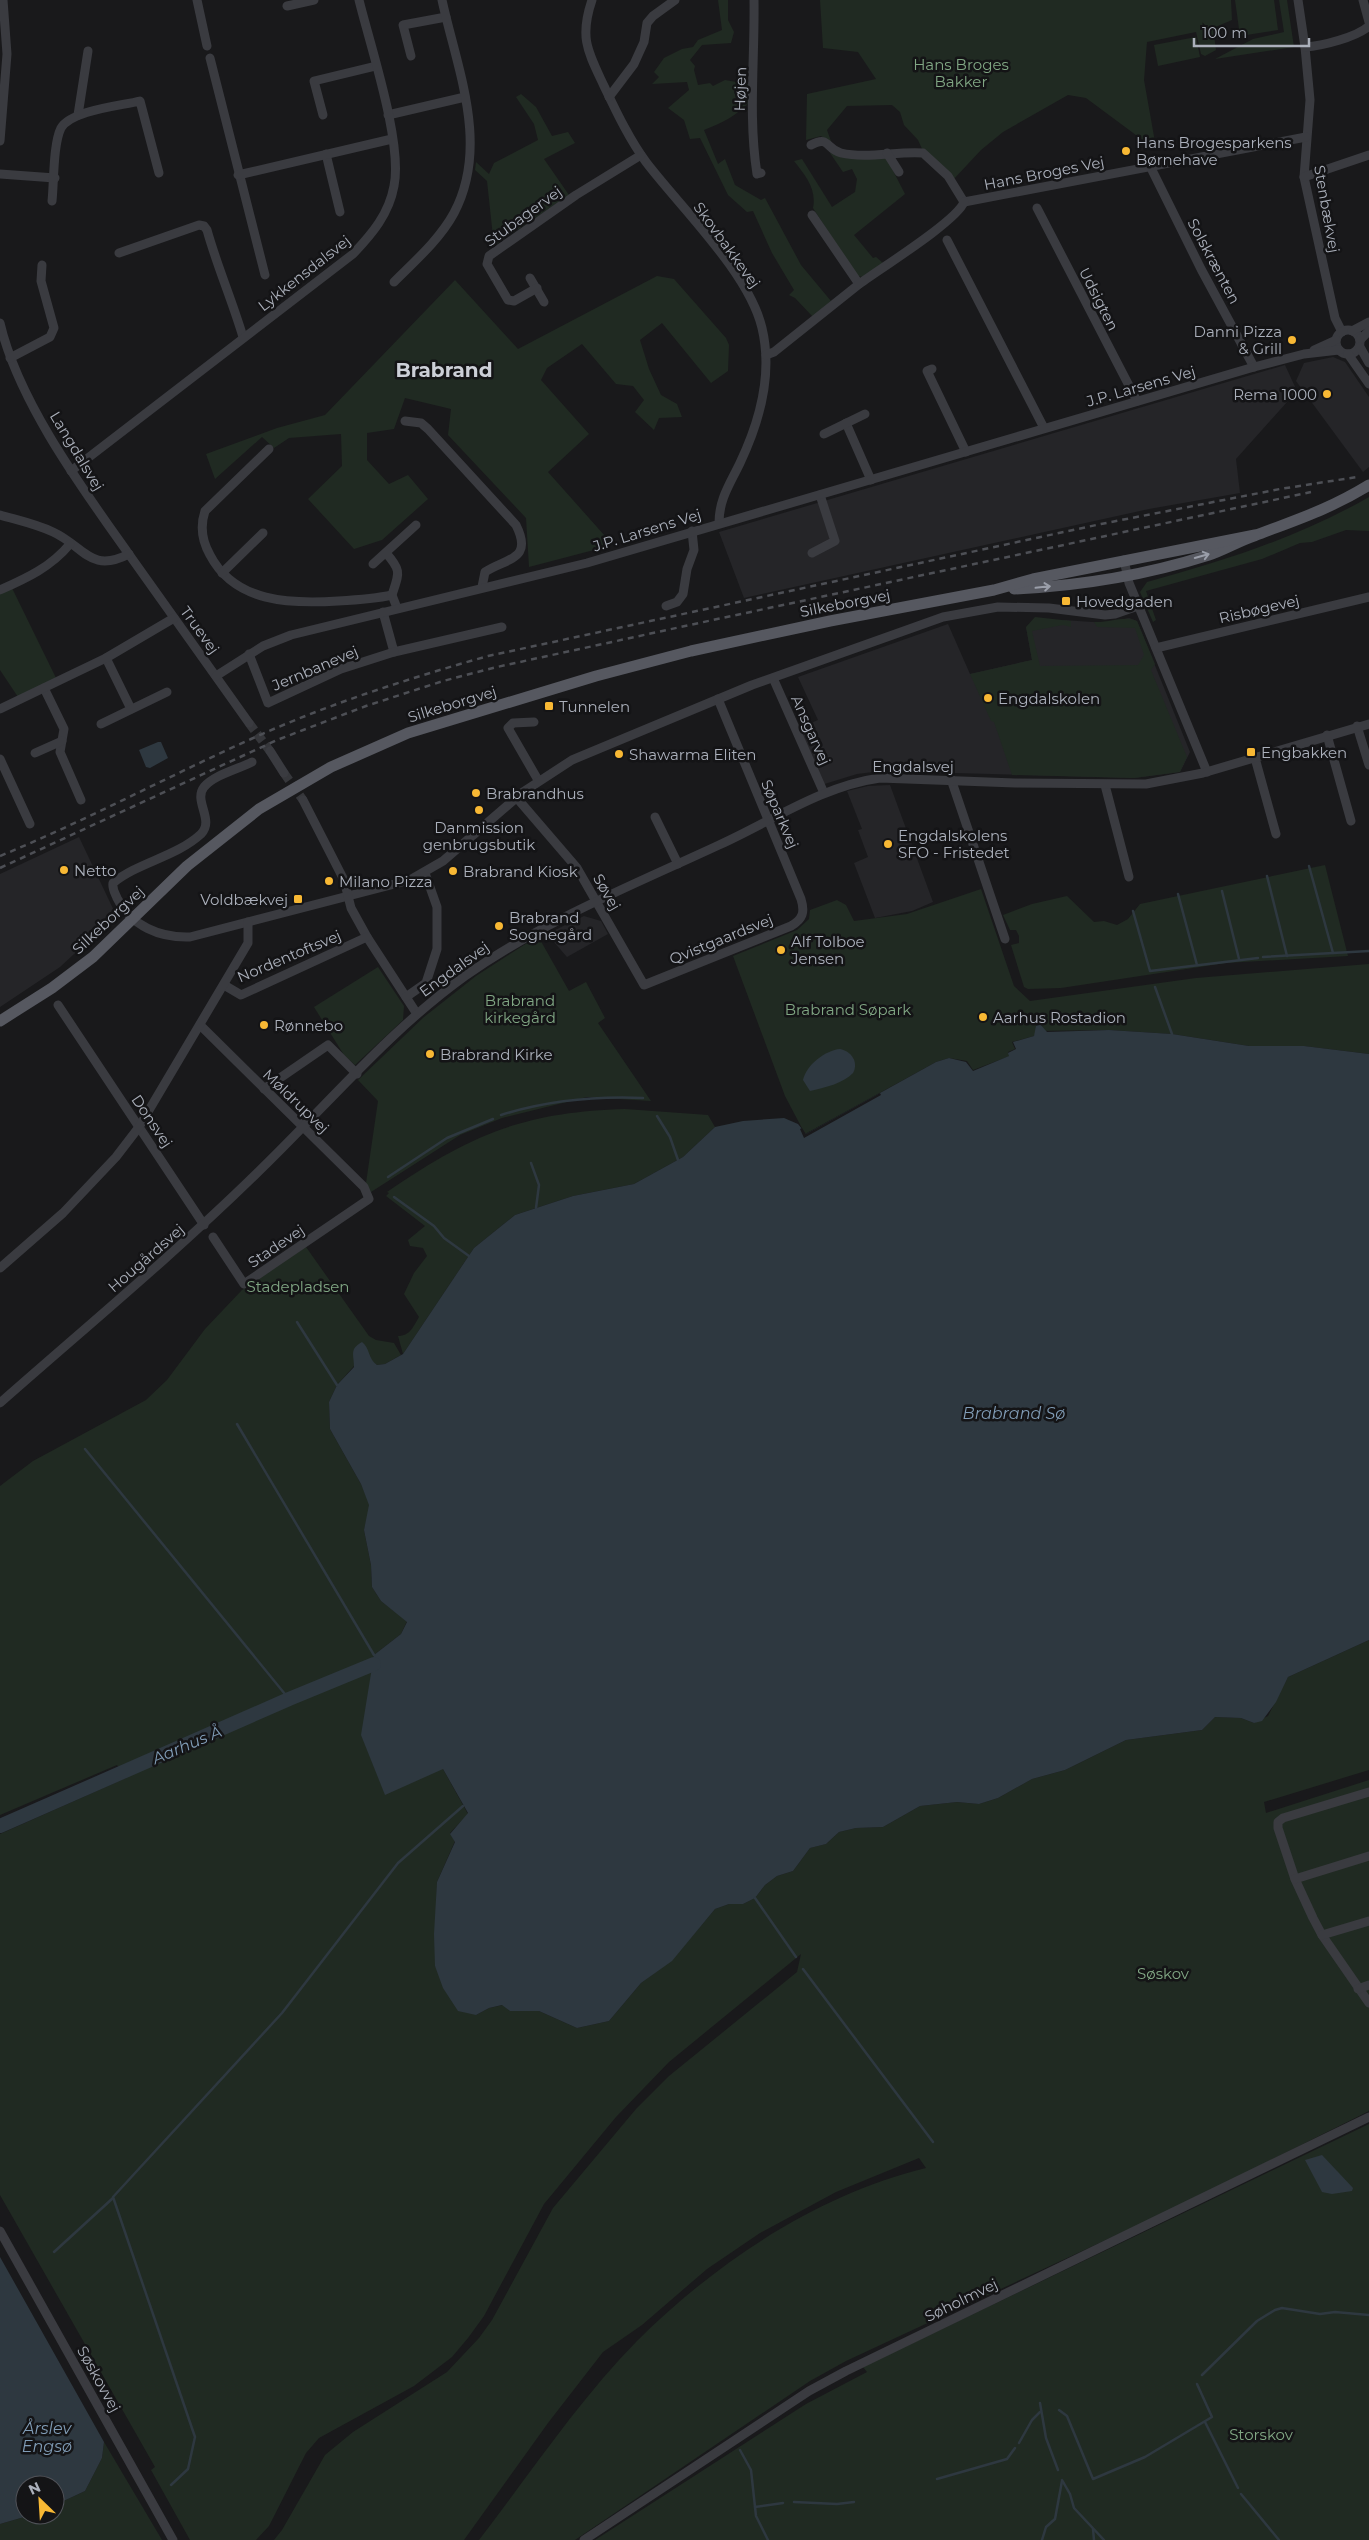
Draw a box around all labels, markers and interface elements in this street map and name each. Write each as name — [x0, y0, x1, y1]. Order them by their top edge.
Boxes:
scale bar — [1194, 15, 1309, 47]
text: 100 m — [1202, 23, 1247, 42]
park label: Hans Broges Bakker — [913, 55, 1009, 91]
street label: Højen — [730, 66, 750, 112]
place label: Hans Brogesparkens Børnehave — [1136, 133, 1292, 169]
marker: Hans Brogesparkens Børnehave — [1120, 145, 1132, 157]
street label: Hans Broges Vej — [982, 152, 1106, 194]
street label: Stenbækvej — [1310, 164, 1344, 254]
street label: Stubagervej — [481, 182, 565, 250]
street label: Skovbakkevej — [689, 198, 765, 292]
street label: Solskrænten — [1184, 215, 1244, 307]
street label: Lykkensdalsvej — [254, 231, 354, 315]
street label: Udsigten — [1075, 264, 1123, 334]
place label: Danni Pizza & Grill — [1194, 322, 1282, 358]
marker: Danni Pizza & Grill — [1286, 334, 1298, 346]
district label: Brabrand — [395, 358, 493, 382]
street label: J.P. Larsens Vej — [1084, 361, 1198, 411]
place label: Rema 1000 — [1233, 385, 1317, 404]
marker: Rema 1000 — [1321, 388, 1333, 400]
street label: Langdalsvej — [46, 408, 108, 494]
street label: J.P. Larsens Vej — [590, 505, 703, 556]
one-way arrow — [1194, 551, 1210, 561]
one-way arrow — [1035, 582, 1051, 592]
street label: Silkeborgvej — [798, 585, 892, 621]
street label: Risbøgevej — [1217, 591, 1301, 627]
place label: Hovedgaden — [1076, 592, 1173, 611]
marker: Hovedgaden — [1060, 595, 1072, 607]
street label: Truevej — [176, 602, 224, 658]
street label: Jernbanevej — [268, 641, 361, 695]
street label: Silkeborgvej — [405, 682, 499, 726]
place label: Engdalskolen — [998, 689, 1100, 708]
street label: Ansgarvej — [787, 692, 835, 768]
marker: Engdalskolen — [982, 692, 994, 704]
place label: Tunnelen — [559, 697, 630, 716]
marker: Tunnelen — [543, 700, 555, 712]
place label: Engbakken — [1261, 743, 1347, 762]
place label: Shawarma Eliten — [629, 745, 756, 764]
marker: Engbakken — [1245, 746, 1257, 758]
marker: Shawarma Eliten — [613, 748, 625, 760]
street label: Engdalsvej — [872, 757, 954, 776]
street label: Søparkvej — [757, 777, 803, 851]
place label: Brabrandhus — [486, 784, 584, 803]
marker: Brabrandhus — [470, 787, 482, 799]
marker: Danmission genbrugsbutik — [473, 804, 485, 816]
place label: Danmission genbrugsbutik — [423, 818, 535, 854]
place label: Engdalskolens SFO - Fristedet — [898, 826, 1010, 862]
marker: Engdalskolens SFO - Fristedet — [882, 838, 894, 850]
place label: Netto — [74, 861, 116, 880]
place label: Brabrand Kiosk — [463, 862, 578, 881]
marker: Netto — [58, 864, 70, 876]
marker: Brabrand Kiosk — [447, 865, 459, 877]
street label: Søvej — [589, 870, 625, 914]
place label: Milano Pizza — [339, 872, 433, 891]
marker: Milano Pizza — [323, 875, 335, 887]
street label: Silkeborgvej — [68, 882, 148, 958]
place label: Voldbækvej — [200, 890, 288, 909]
marker: Voldbækvej — [292, 893, 304, 905]
place label: Brabrand Sognegård — [509, 908, 592, 944]
street label: Qvistgaardsvej — [666, 910, 776, 968]
marker: Brabrand Sognegård — [493, 920, 505, 932]
street label: Nordentoftsvej — [234, 926, 344, 986]
place label: Alf Tolboe Jensen — [790, 932, 865, 968]
street label: Engdalsvej — [415, 937, 493, 1001]
marker: Alf Tolboe Jensen — [775, 944, 787, 956]
park label: Brabrand kirkegård — [484, 991, 556, 1027]
park label: Brabrand Søpark — [785, 1000, 911, 1019]
place label: Aarhus Rostadion — [993, 1008, 1126, 1027]
marker: Aarhus Rostadion — [977, 1011, 989, 1023]
place label: Rønnebo — [274, 1016, 343, 1035]
marker: Rønnebo — [258, 1019, 270, 1031]
place label: Brabrand Kirke — [440, 1045, 553, 1064]
marker: Brabrand Kirke — [424, 1048, 436, 1060]
street label: Møldrupvej — [259, 1065, 333, 1137]
street label: Donsvej — [127, 1091, 177, 1151]
street label: Hougårdsvej — [104, 1220, 188, 1296]
street label: Stadevej — [244, 1220, 308, 1272]
park label: Stadepladsen — [247, 1277, 349, 1296]
water label: Brabrand Sø — [963, 1404, 1065, 1423]
water label: Aarhus Å — [148, 1721, 225, 1769]
park label: Søskov — [1137, 1964, 1190, 1983]
street label: Søholmvej — [921, 2274, 1001, 2326]
street label: Søskovvej — [73, 2343, 125, 2415]
water label: Årslev Engsø — [22, 2418, 72, 2456]
park label: Storskov — [1229, 2425, 1294, 2444]
north arrow — [15, 2475, 65, 2525]
text: N — [26, 2478, 43, 2499]

